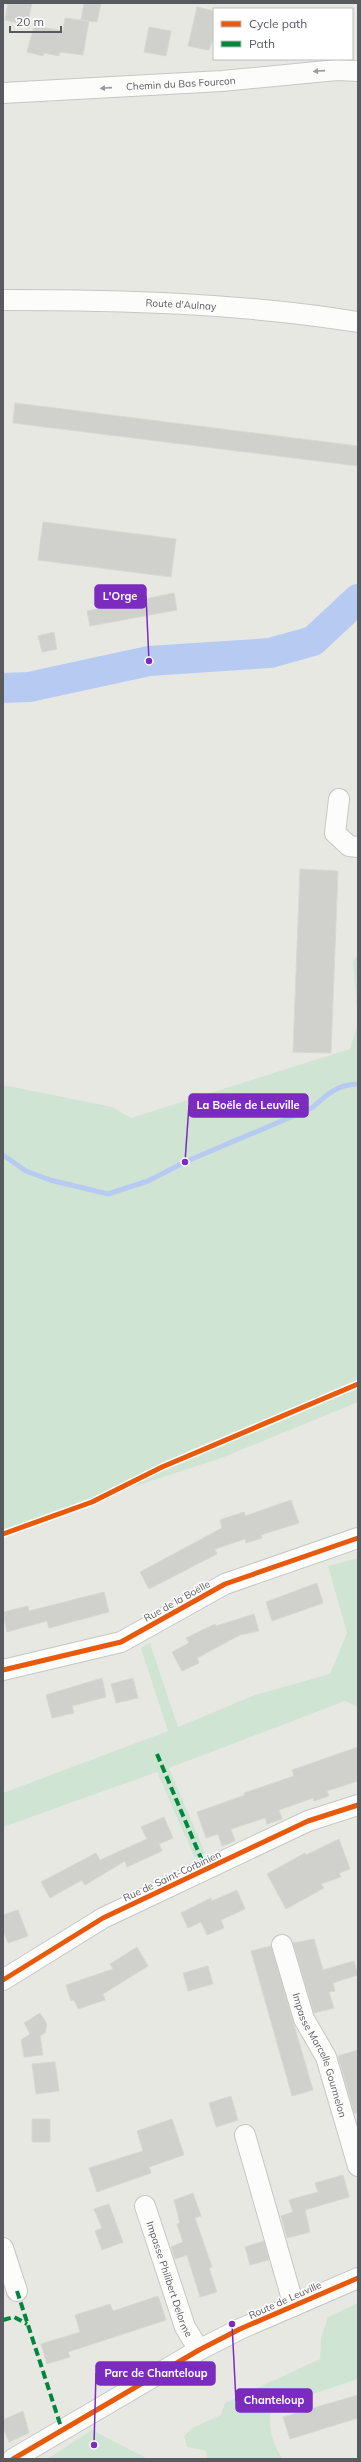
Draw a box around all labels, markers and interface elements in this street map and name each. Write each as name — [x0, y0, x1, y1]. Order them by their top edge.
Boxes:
scale bar — [10, 8, 61, 34]
legend — [213, 8, 353, 60]
text: 20 m — [16, 14, 44, 29]
text: Cycle path — [249, 16, 307, 31]
text: Path — [249, 36, 275, 51]
one-way arrow — [313, 68, 325, 75]
street label: Chemin du Bas Fourcon — [126, 73, 236, 93]
one-way arrow — [100, 85, 112, 92]
street label: Route d'Aulnay — [145, 296, 217, 313]
callout: L'Orge — [95, 585, 146, 608]
text: L'Orge — [103, 589, 137, 603]
callout: La Boële de Leuville — [189, 1094, 308, 1117]
text: La Boële de Leuville — [196, 1098, 300, 1112]
street label: Rue de la Boëlle — [142, 1577, 212, 1625]
street label: Rue de Saint-Corbinien — [121, 1848, 223, 1904]
street label: Impasse Marcelle Gourmelon — [290, 1991, 350, 2119]
street label: Impasse Philibert Delorme — [144, 2219, 196, 2339]
street label: Route de Leuville — [247, 2278, 323, 2322]
callout: Parc de Chanteloup — [96, 2362, 215, 2385]
text: Parc de Chanteloup — [104, 2366, 208, 2380]
callout: Chanteloup — [236, 2389, 312, 2412]
text: Chanteloup — [244, 2393, 304, 2407]

